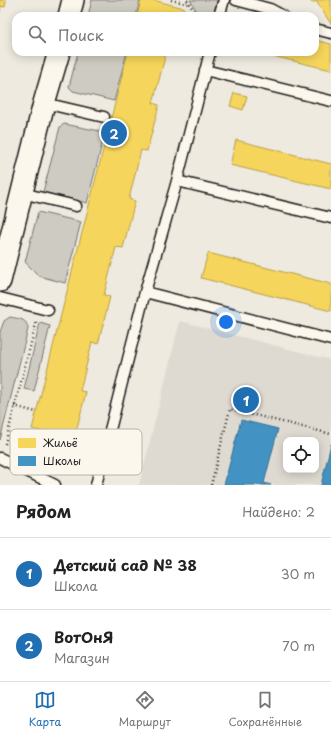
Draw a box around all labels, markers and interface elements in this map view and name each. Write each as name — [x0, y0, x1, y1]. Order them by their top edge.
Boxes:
search box — [12, 12, 319, 56]
icon: search — [26, 23, 48, 45]
text: Поиск — [58, 23, 104, 46]
pin: 2 — [101, 118, 127, 148]
your location — [216, 312, 236, 332]
pin: 1 — [233, 385, 259, 415]
legend — [10, 429, 142, 475]
text: Жильё — [42, 434, 78, 451]
map controls — [283, 437, 319, 473]
button: locate — [283, 437, 319, 473]
text: Школы — [43, 452, 81, 469]
text: Рядом — [16, 498, 71, 524]
text: Найдено: 2 — [242, 502, 315, 521]
text: Детский сад № 38 — [54, 553, 197, 576]
text: 1 — [26, 564, 32, 583]
text: 30 m — [281, 564, 315, 583]
text: Школа — [54, 576, 98, 595]
text: ВотОнЯ — [54, 625, 113, 648]
text: 2 — [24, 636, 34, 655]
text: 70 m — [282, 636, 315, 655]
text: Магазин — [54, 648, 110, 667]
tab: Карта — [29, 689, 61, 730]
tab: Маршрут — [119, 689, 171, 730]
tab: Сохранённые — [229, 689, 302, 730]

